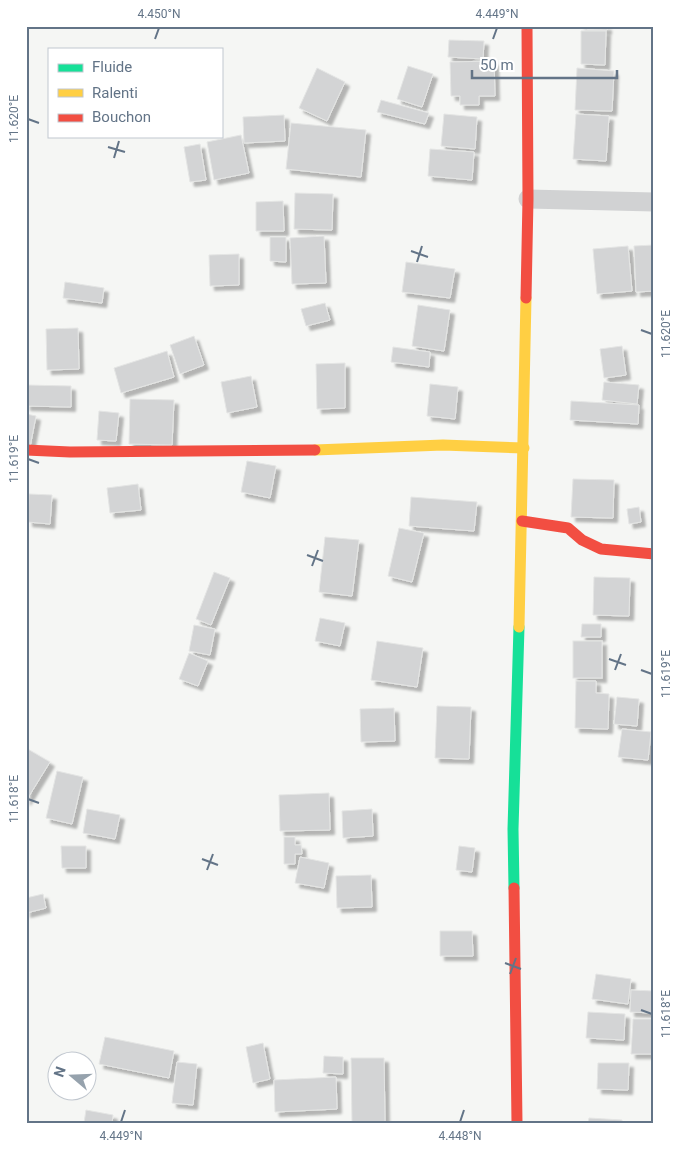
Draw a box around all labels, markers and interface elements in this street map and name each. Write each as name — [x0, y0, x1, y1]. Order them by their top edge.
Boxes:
text: 4.450°N — [137, 7, 181, 21]
text: 4.449°N — [475, 7, 519, 21]
legend — [48, 48, 222, 138]
scale bar — [472, 48, 618, 80]
text: 50 m — [480, 56, 514, 74]
text: Fluide — [92, 58, 132, 76]
text: Ralenti — [92, 84, 138, 102]
text: 11.620°E — [7, 95, 21, 143]
text: Bouchon — [92, 108, 151, 126]
text: 11.620°E — [659, 310, 673, 358]
text: 11.619°E — [7, 435, 21, 483]
text: 11.619°E — [659, 650, 673, 698]
text: 11.618°E — [7, 775, 21, 823]
text: 11.618°E — [659, 990, 673, 1038]
north arrow — [48, 1052, 98, 1102]
text: N — [51, 1064, 69, 1079]
text: 4.449°N — [99, 1129, 143, 1143]
text: 4.448°N — [438, 1129, 482, 1143]

